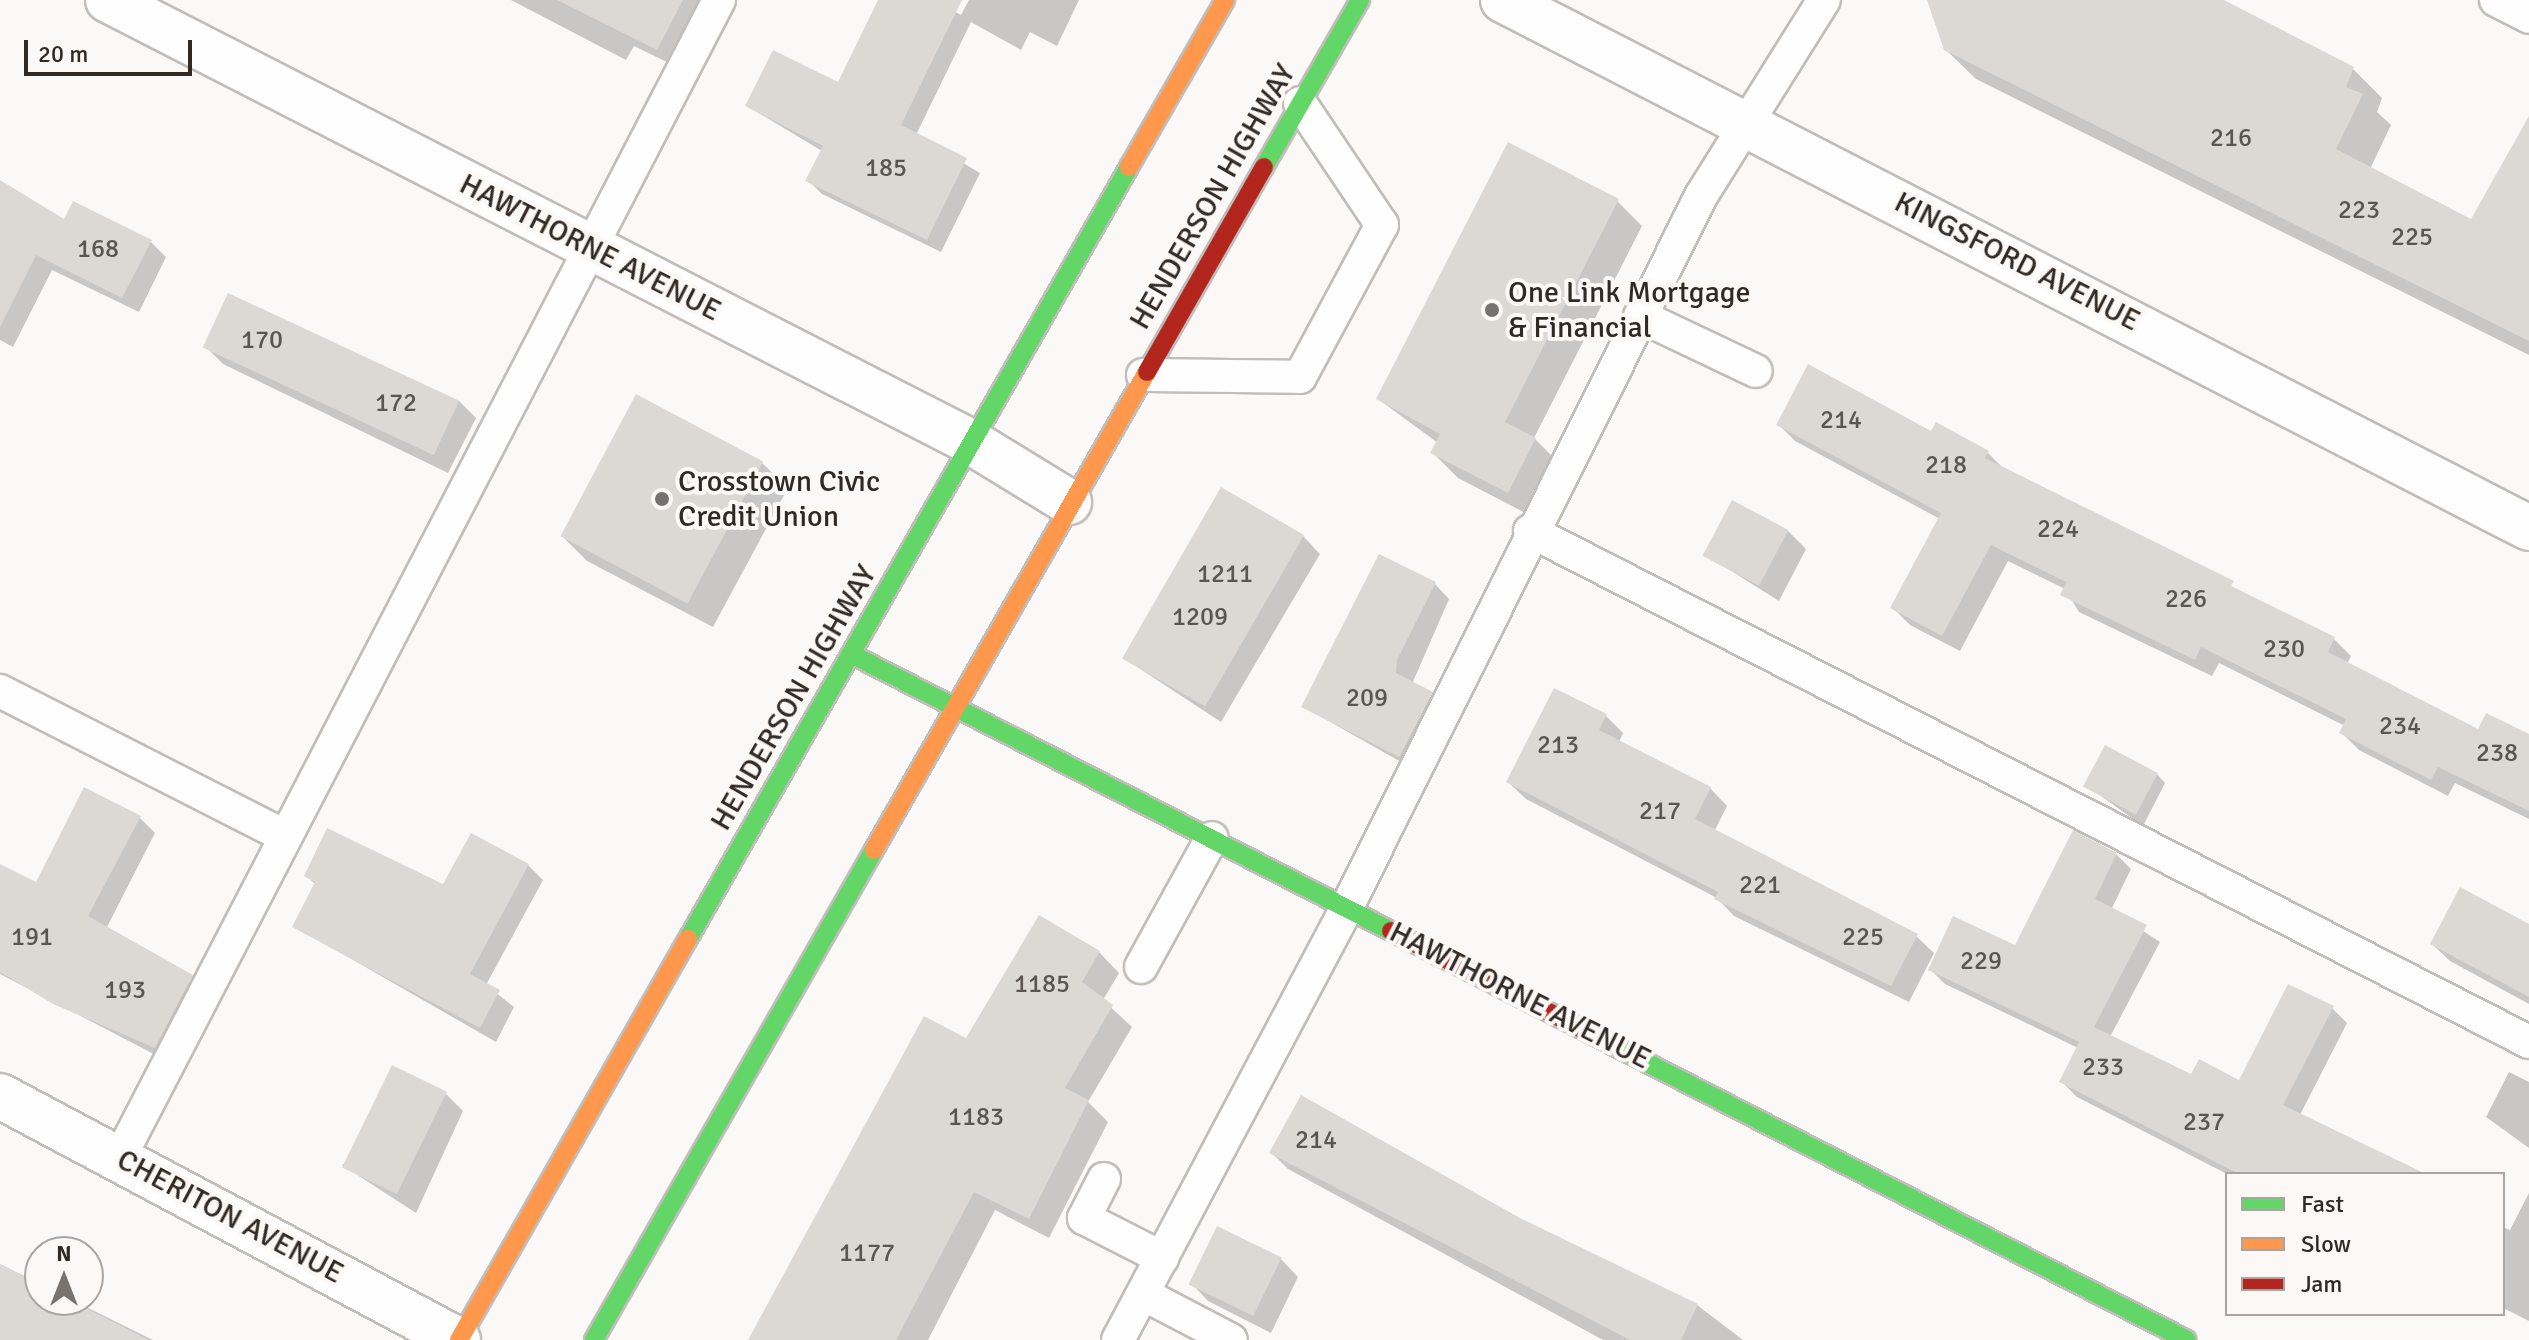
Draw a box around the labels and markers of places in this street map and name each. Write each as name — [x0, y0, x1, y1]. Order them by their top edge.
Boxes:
place label: One Link Mortgage & Financial — [1508, 275, 1751, 346]
marker: One Link Mortgage & Financial — [1483, 301, 1501, 319]
place label: Crosstown Civic Credit Union — [678, 464, 880, 534]
marker: Crosstown Civic Credit Union — [653, 490, 671, 508]

